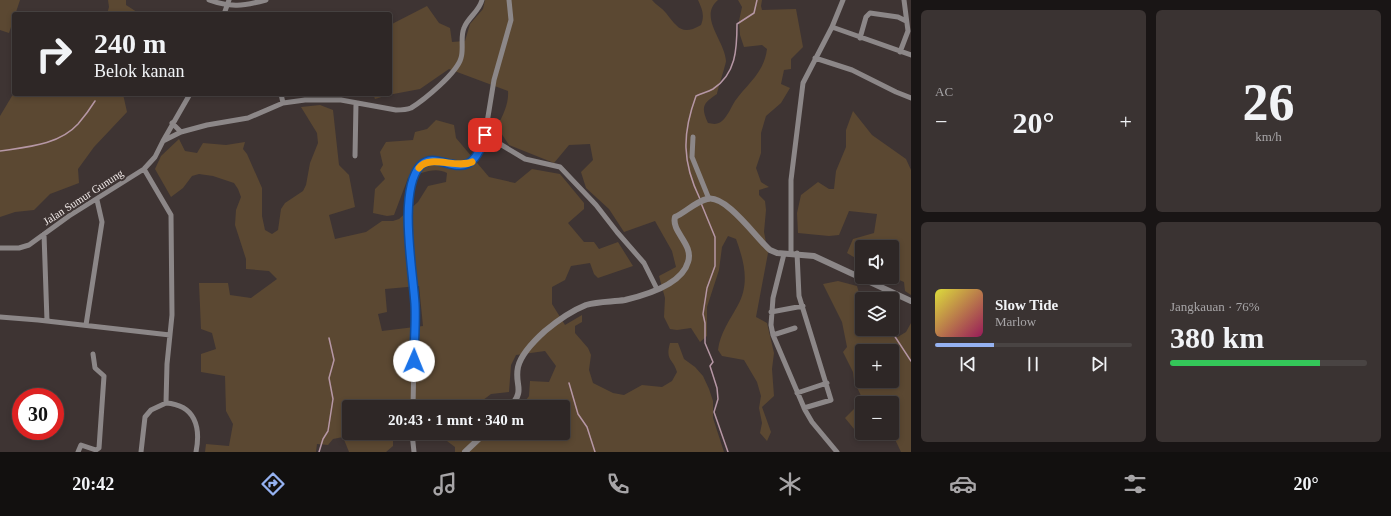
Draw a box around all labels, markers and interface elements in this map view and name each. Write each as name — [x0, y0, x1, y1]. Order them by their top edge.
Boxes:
icon: right — [28, 28, 80, 80]
text: 240 m — [94, 28, 166, 59]
text: Belok kanan — [94, 61, 184, 81]
text: 26 — [1243, 74, 1295, 131]
text: AC — [935, 84, 953, 99]
text: 20° — [1013, 106, 1055, 139]
text: − — [935, 109, 947, 134]
text: + — [1120, 109, 1132, 134]
pin — [468, 118, 502, 152]
icon: arrive — [474, 124, 496, 146]
text: km/h — [1255, 129, 1282, 144]
street label: Jalan Sumur Gunung — [41, 166, 126, 227]
map controls — [855, 240, 899, 440]
button: sound — [855, 240, 899, 284]
button: layers — [855, 292, 899, 336]
text: Slow Tide — [995, 297, 1058, 313]
text: Jangkauan · 76% — [1170, 299, 1260, 314]
text: Marlow — [995, 314, 1036, 329]
text: 380 km — [1170, 321, 1264, 354]
position arrow — [393, 340, 435, 382]
button: + — [855, 344, 899, 388]
icon: previous — [957, 353, 979, 375]
icon: pause — [1022, 353, 1044, 375]
icon: next — [1088, 353, 1110, 375]
speed limit sign: 30 — [12, 388, 64, 440]
button: − — [855, 396, 899, 440]
text: 20:43 · 1 mnt · 340 m — [388, 412, 524, 428]
icon: directions — [259, 470, 287, 498]
icon: music — [431, 470, 459, 498]
icon: phone — [604, 470, 632, 498]
icon: climate — [776, 470, 804, 498]
icon: car — [949, 470, 977, 498]
icon: filters — [1121, 470, 1149, 498]
text: 20:42 — [72, 474, 114, 494]
text: 20° — [1294, 474, 1319, 494]

